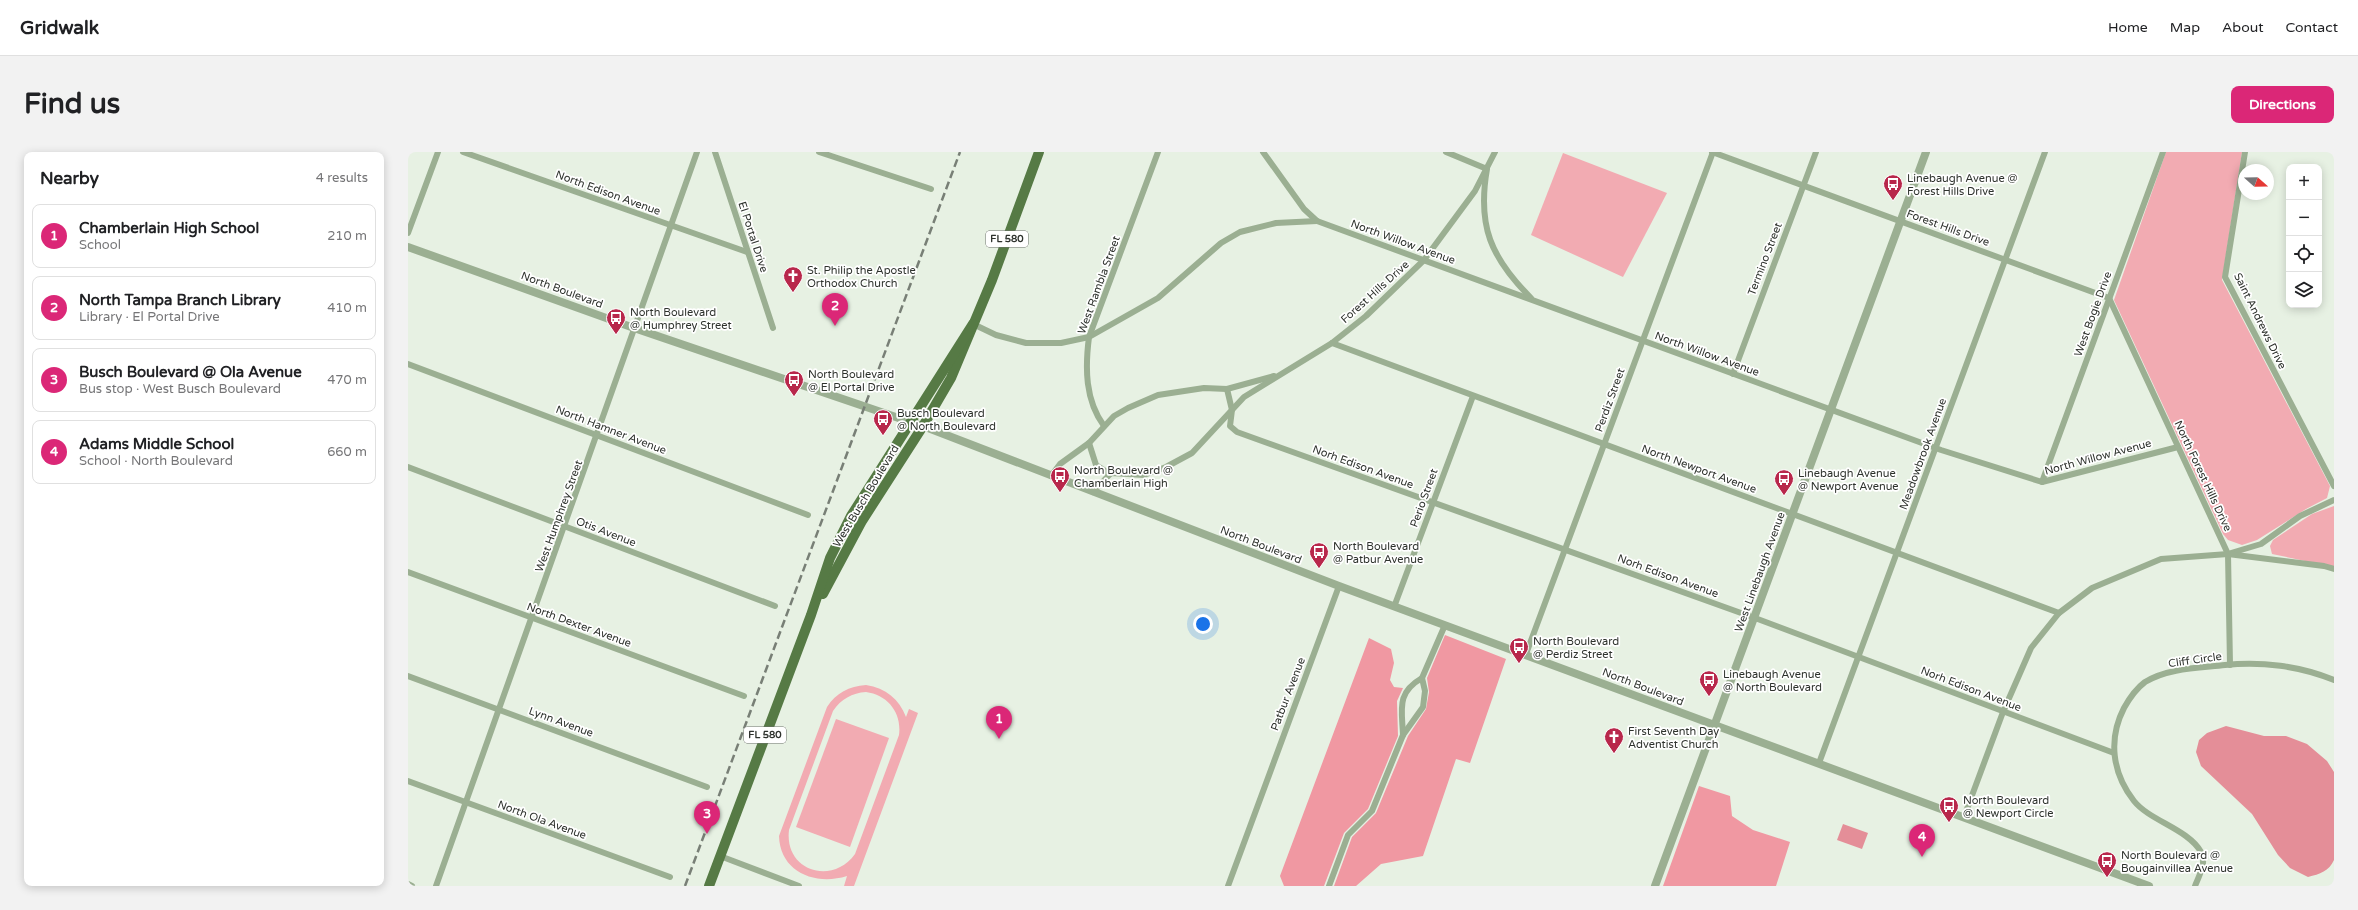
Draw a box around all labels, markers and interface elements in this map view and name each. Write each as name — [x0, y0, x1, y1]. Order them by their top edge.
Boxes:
text: Gridwalk — [20, 17, 99, 39]
text: Home — [2108, 19, 2148, 36]
text: Map — [2170, 19, 2200, 36]
text: About — [2222, 19, 2264, 36]
text: Contact — [2286, 19, 2338, 36]
button: Directions — [2231, 86, 2334, 123]
text: Find us — [24, 87, 120, 121]
north arrow — [2238, 164, 2274, 200]
map controls — [2286, 164, 2322, 308]
button: + — [2286, 164, 2322, 200]
text: Nearby — [40, 168, 99, 189]
street label: North Edison Avenue — [554, 168, 662, 218]
text: 4 results — [316, 170, 368, 186]
place label: Linebaugh Avenue @ Forest Hills Drive — [1907, 172, 2018, 198]
bus stop icon: Linebaugh Avenue @ Forest Hills Drive — [1882, 173, 1904, 201]
street label: El Portal Drive — [735, 200, 771, 274]
button: − — [2286, 200, 2322, 236]
street label: Forest Hills Drive — [1905, 207, 1991, 249]
street label: North Willow Avenue — [1349, 217, 1457, 267]
text: Chamberlain High School — [79, 219, 259, 237]
street label: Termino Street — [1745, 221, 1785, 297]
text: 1 — [50, 228, 58, 244]
text: 210 m — [327, 228, 367, 244]
road number: FL 580 — [986, 231, 1028, 247]
street label: West Rambla Street — [1075, 234, 1123, 336]
button: locate — [2286, 236, 2322, 272]
text: School — [79, 237, 121, 253]
street label: Forest Hills Drive — [1338, 258, 1412, 326]
place label: St. Philip the Apostle Orthodox Church — [807, 264, 916, 290]
church icon: St. Philip the Apostle Orthodox Church — [782, 265, 804, 293]
street label: North Boulevard — [519, 269, 605, 311]
street label: West Bogie Drive — [2072, 270, 2114, 358]
street label: Saint Andrews Drive — [2231, 271, 2289, 371]
button: layers — [2286, 272, 2322, 308]
text: North Tampa Branch Library — [79, 291, 281, 309]
pin: 2 — [822, 293, 848, 326]
text: 2 — [50, 300, 58, 316]
text: 410 m — [327, 300, 367, 316]
place label: North Boulevard @ Humphrey Street — [630, 306, 732, 332]
bus stop icon: North Boulevard @ Humphrey Street — [605, 307, 627, 335]
text: Library · El Portal Drive — [79, 309, 220, 325]
street label: North Willow Avenue — [1653, 329, 1761, 379]
text: Busch Boulevard @ Ola Avenue — [79, 363, 302, 381]
street label: Perdiz Street — [1592, 366, 1628, 434]
place label: North Boulevard @ El Portal Drive — [808, 368, 895, 394]
bus stop icon: North Boulevard @ El Portal Drive — [783, 369, 805, 397]
text: 3 — [50, 372, 58, 388]
text: 470 m — [327, 372, 367, 388]
text: Bus stop · West Busch Boulevard — [79, 381, 281, 397]
street label: Meadowbrook Avenue — [1897, 396, 1949, 512]
street label: North Hamner Avenue — [554, 403, 668, 457]
place label: Busch Boulevard @ North Boulevard — [897, 407, 996, 433]
bus stop icon: Busch Boulevard @ North Boulevard — [872, 408, 894, 436]
street label: North Forest Hills Drive — [2172, 419, 2234, 533]
text: Adams Middle School — [79, 435, 234, 453]
street label: North Willow Avenue — [2043, 436, 2153, 478]
street label: North Newport Avenue — [1640, 442, 1758, 496]
street label: West Busch Boulevard — [830, 443, 902, 549]
street label: Norh Edison Avenue — [1311, 443, 1415, 491]
text: 4 — [50, 444, 58, 460]
text: 660 m — [327, 444, 367, 460]
text: School · North Boulevard — [79, 453, 233, 469]
street label: West Humphrey Street — [533, 458, 585, 574]
place label: North Boulevard @ Chamberlain High — [1074, 464, 1173, 490]
bus stop icon: North Boulevard @ Chamberlain High — [1049, 465, 1071, 493]
street label: Perio Street — [1407, 467, 1441, 529]
place label: Linebaugh Avenue @ Newport Avenue — [1798, 467, 1899, 493]
bus stop icon: Linebaugh Avenue @ Newport Avenue — [1773, 468, 1795, 496]
street label: West Linebaugh Avenue — [1732, 510, 1788, 634]
street label: Otis Avenue — [574, 515, 638, 549]
street label: North Boulevard — [1218, 523, 1304, 567]
place label: North Boulevard @ Patbur Avenue — [1333, 540, 1423, 566]
bus stop icon: North Boulevard @ Patbur Avenue — [1308, 541, 1330, 569]
street label: Norh Edison Avenue — [1616, 552, 1720, 600]
street label: North Dexter Avenue — [525, 600, 633, 650]
your location — [1193, 614, 1213, 634]
place label: North Boulevard @ Perdiz Street — [1533, 635, 1619, 661]
bus stop icon: North Boulevard @ Perdiz Street — [1508, 636, 1530, 664]
street label: Cliff Circle — [2167, 650, 2223, 670]
street label: Patbur Avenue — [1268, 656, 1308, 732]
street label: Norh Edison Avenue — [1919, 664, 2023, 714]
street label: North Boulevard — [1600, 665, 1686, 709]
place label: Linebaugh Avenue @ North Boulevard — [1723, 668, 1822, 694]
bus stop icon: Linebaugh Avenue @ North Boulevard — [1698, 669, 1720, 697]
street label: Lynn Avenue — [527, 704, 595, 740]
pin: 1 — [986, 706, 1012, 739]
place label: First Seventh Day Adventist Church — [1628, 725, 1719, 751]
church icon: First Seventh Day Adventist Church — [1603, 726, 1625, 754]
road number: FL 580 — [744, 727, 786, 743]
place label: North Boulevard @ Newport Circle — [1963, 794, 2053, 820]
bus stop icon: North Boulevard @ Newport Circle — [1938, 795, 1960, 823]
street label: North Ola Avenue — [496, 798, 588, 842]
pin: 3 — [694, 801, 720, 834]
pin: 4 — [1909, 824, 1935, 857]
place label: North Boulevard @ Bougainvillea Avenue — [2121, 849, 2233, 875]
bus stop icon: North Boulevard @ Bougainvillea Avenue — [2096, 850, 2118, 878]

